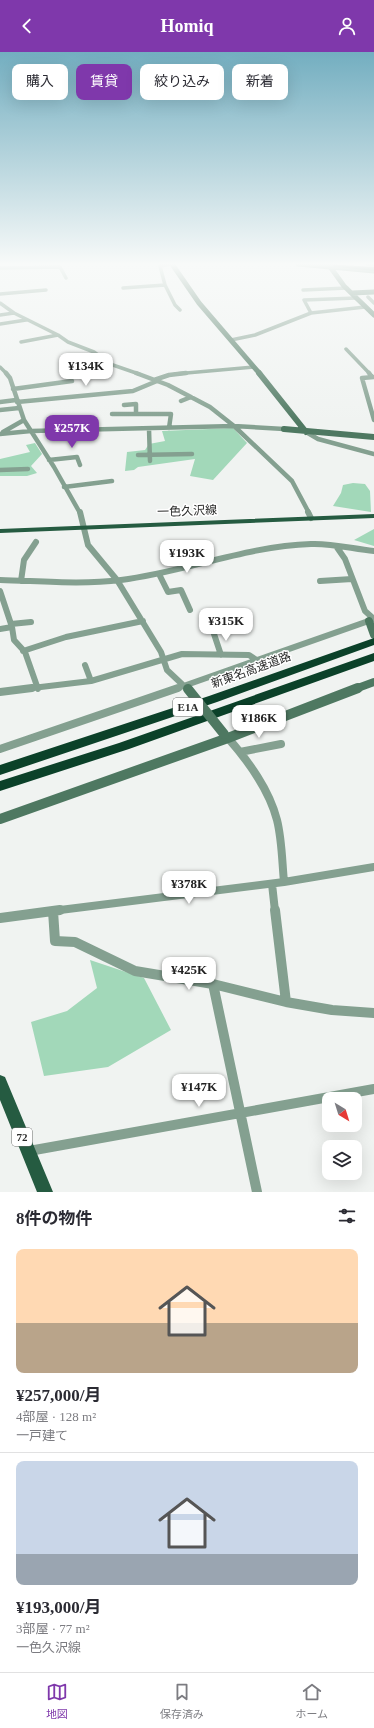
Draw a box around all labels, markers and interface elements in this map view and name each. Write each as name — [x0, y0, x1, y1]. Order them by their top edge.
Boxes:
icon: back — [16, 15, 38, 37]
icon: person — [336, 15, 358, 37]
text: Homiq — [160, 16, 214, 36]
chip: 購入 — [12, 64, 68, 100]
chip: 賃貸 — [76, 64, 132, 100]
chip: 絞り込み — [140, 64, 224, 100]
chip: 新着 — [232, 64, 288, 100]
pin: ¥134K — [58, 353, 114, 387]
text: ¥134K — [68, 358, 104, 373]
pin: ¥257K — [44, 415, 100, 449]
text: ¥257K — [54, 420, 90, 435]
street label: 一色久沢線 — [157, 503, 217, 519]
pin: ¥193K — [159, 540, 215, 574]
text: ¥193K — [169, 545, 205, 560]
pin: ¥315K — [198, 608, 254, 642]
text: ¥315K — [208, 613, 244, 628]
street label: 新東名高速道路 — [209, 649, 293, 691]
road number: E1A — [173, 698, 203, 716]
pin: ¥186K — [231, 705, 287, 739]
text: ¥186K — [241, 710, 277, 725]
pin: ¥378K — [161, 871, 217, 905]
text: ¥378K — [171, 876, 207, 891]
pin: ¥425K — [161, 957, 217, 991]
text: ¥425K — [171, 962, 207, 977]
pin: ¥147K — [171, 1074, 227, 1108]
text: ¥147K — [181, 1079, 217, 1094]
north arrow — [322, 1092, 362, 1132]
map controls — [322, 1092, 362, 1180]
road number: 72 — [12, 1128, 32, 1146]
button: layers — [322, 1140, 362, 1180]
icon: filters — [336, 1205, 358, 1227]
text: 8件の物件 — [16, 1209, 93, 1228]
icon: home — [151, 1275, 223, 1347]
text: ¥257,000/月 — [16, 1386, 101, 1405]
text: 4部屋 · 128 m² — [16, 1409, 96, 1424]
text: 一戸建て — [16, 1428, 68, 1443]
icon: home — [151, 1487, 223, 1559]
text: ¥193,000/月 — [16, 1598, 101, 1617]
text: 3部屋 · 77 m² — [16, 1621, 90, 1636]
text: 一色久沢線 — [16, 1640, 81, 1655]
tab: 地図 — [46, 1681, 68, 1721]
tab: 保存済み — [160, 1681, 204, 1721]
tab: ホーム — [295, 1681, 328, 1721]

